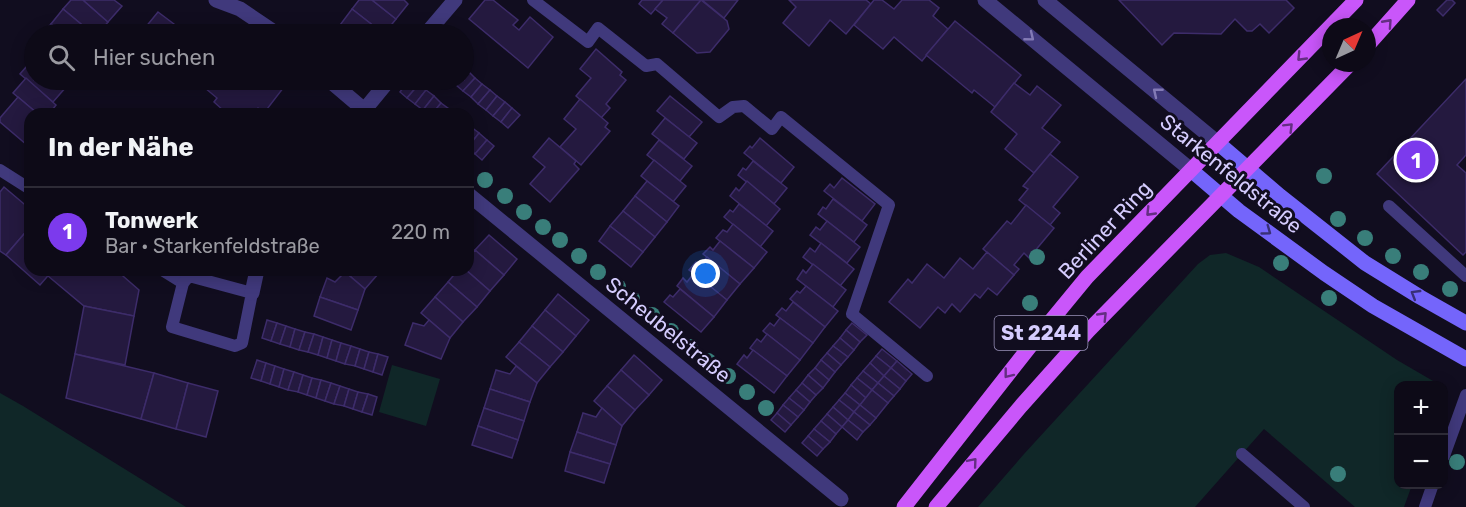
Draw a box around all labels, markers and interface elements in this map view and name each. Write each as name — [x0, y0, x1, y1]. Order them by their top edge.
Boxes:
north arrow — [1322, 18, 1376, 72]
one-way arrow — [1381, 19, 1392, 30]
search box — [24, 24, 474, 90]
one-way arrow — [1023, 30, 1034, 41]
icon: search — [45, 41, 78, 74]
text: Hier suchen — [93, 44, 215, 71]
one-way arrow — [1297, 51, 1308, 61]
one-way arrow — [1153, 88, 1164, 99]
street label: Starkenfeldstraße — [1155, 109, 1307, 238]
one-way arrow — [1282, 123, 1293, 134]
text: In der Nähe — [48, 132, 194, 163]
pin: 1 — [1396, 138, 1436, 182]
street label: Berliner Ring — [1053, 175, 1156, 284]
one-way arrow — [1147, 205, 1158, 216]
text: Tonwerk — [105, 207, 198, 234]
text: 1 — [63, 220, 72, 244]
text: 220 m — [391, 220, 450, 244]
one-way arrow — [1261, 224, 1272, 235]
text: Bar · Starkenfeldstraße — [105, 234, 320, 258]
your location — [691, 259, 720, 288]
street label: Scheubelstraße — [601, 272, 736, 388]
one-way arrow — [1411, 290, 1421, 301]
one-way arrow — [1096, 312, 1107, 322]
road number: St 2244 — [994, 316, 1088, 350]
one-way arrow — [1004, 368, 1015, 379]
map controls — [1394, 381, 1448, 489]
button: + — [1394, 381, 1448, 435]
button: − — [1394, 435, 1448, 489]
one-way arrow — [966, 458, 977, 469]

